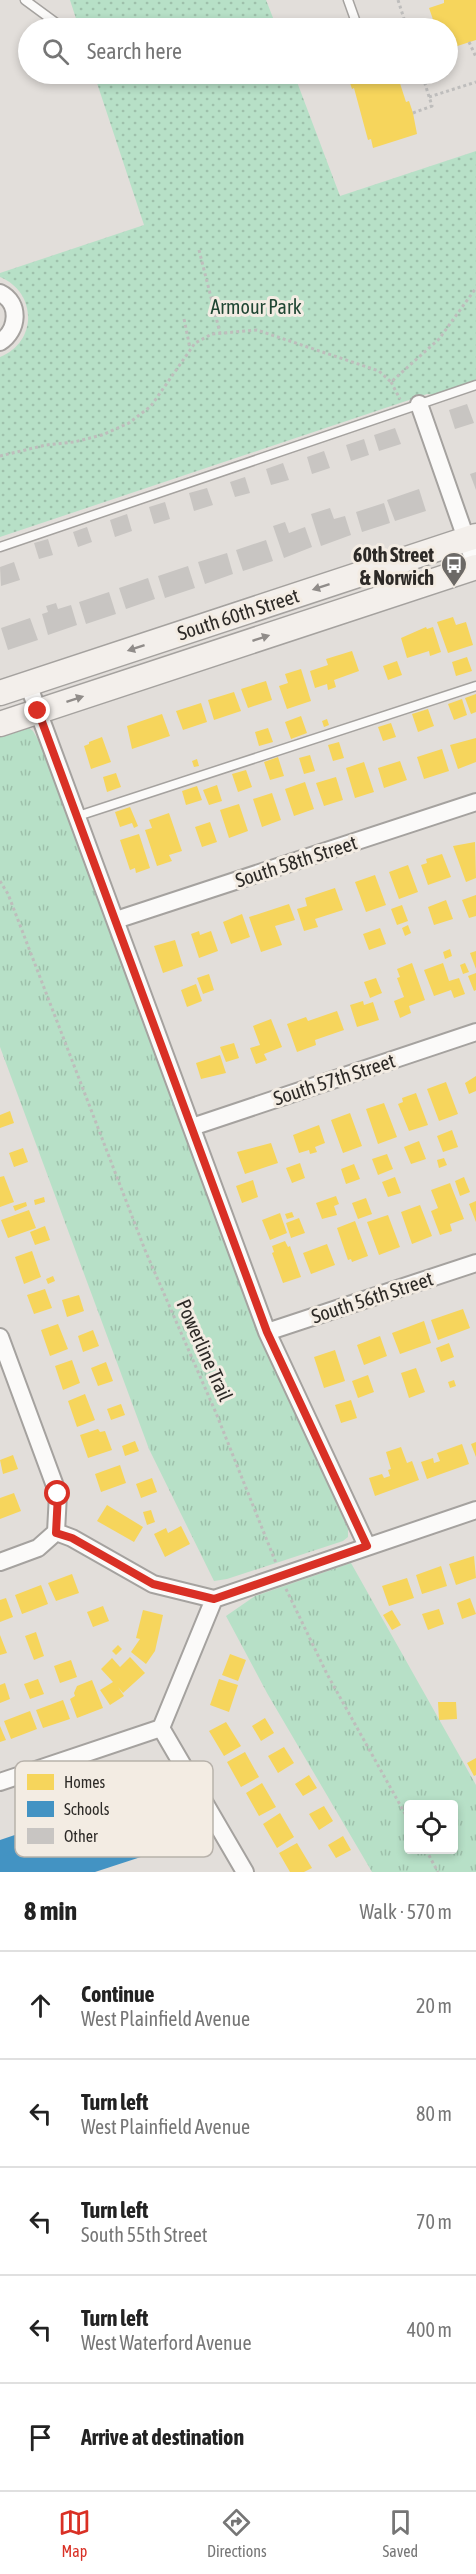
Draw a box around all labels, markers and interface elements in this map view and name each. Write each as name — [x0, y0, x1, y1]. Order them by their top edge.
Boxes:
search box — [18, 18, 458, 84]
icon: search — [39, 35, 72, 68]
text: Search here — [87, 38, 182, 64]
park label: Armour Park — [210, 295, 302, 318]
place label: 60th Street & Norwich — [353, 543, 434, 589]
bus stop icon: 60th Street & Norwich — [439, 550, 469, 588]
street label: South 60th Street — [174, 583, 302, 644]
one-way arrow — [312, 583, 330, 592]
one-way arrow — [252, 633, 270, 642]
one-way arrow — [127, 644, 145, 653]
one-way arrow — [66, 694, 84, 703]
route end — [24, 697, 50, 723]
street label: South 58th Street — [232, 830, 360, 891]
street label: South 57th Street — [270, 1048, 398, 1109]
street label: South 56th Street — [308, 1266, 436, 1327]
street label: Powerline Trail — [172, 1295, 238, 1405]
route start — [44, 1480, 70, 1506]
legend — [15, 1761, 213, 1857]
text: Homes — [64, 1773, 106, 1791]
text: Schools — [64, 1800, 110, 1818]
map controls — [404, 1800, 458, 1854]
button: locate — [404, 1800, 458, 1854]
text: Other — [64, 1827, 98, 1845]
text: 8 min — [24, 1896, 77, 1926]
text: Walk · 570 m — [360, 1900, 452, 1923]
text: Continue — [81, 1981, 155, 2007]
icon: ahead — [24, 1989, 57, 2022]
text: 20 m — [416, 1994, 452, 2017]
text: West Plainfield Avenue — [81, 2007, 250, 2030]
text: Turn left — [81, 2089, 148, 2115]
icon: left — [24, 2097, 57, 2130]
text: 80 m — [416, 2102, 452, 2125]
text: West Plainfield Avenue — [81, 2115, 250, 2138]
text: Turn left — [81, 2197, 148, 2223]
icon: left — [24, 2205, 57, 2238]
text: 70 m — [416, 2210, 452, 2233]
text: South 55th Street — [81, 2223, 208, 2246]
text: Turn left — [81, 2305, 148, 2331]
icon: left — [24, 2313, 57, 2346]
text: 400 m — [407, 2318, 452, 2341]
text: West Waterford Avenue — [81, 2331, 251, 2354]
icon: arrive — [24, 2421, 57, 2454]
text: Arrive at destination — [81, 2424, 244, 2450]
tab: Map — [58, 2506, 91, 2560]
tab: Directions — [207, 2506, 267, 2560]
tab: Saved — [383, 2506, 418, 2560]

